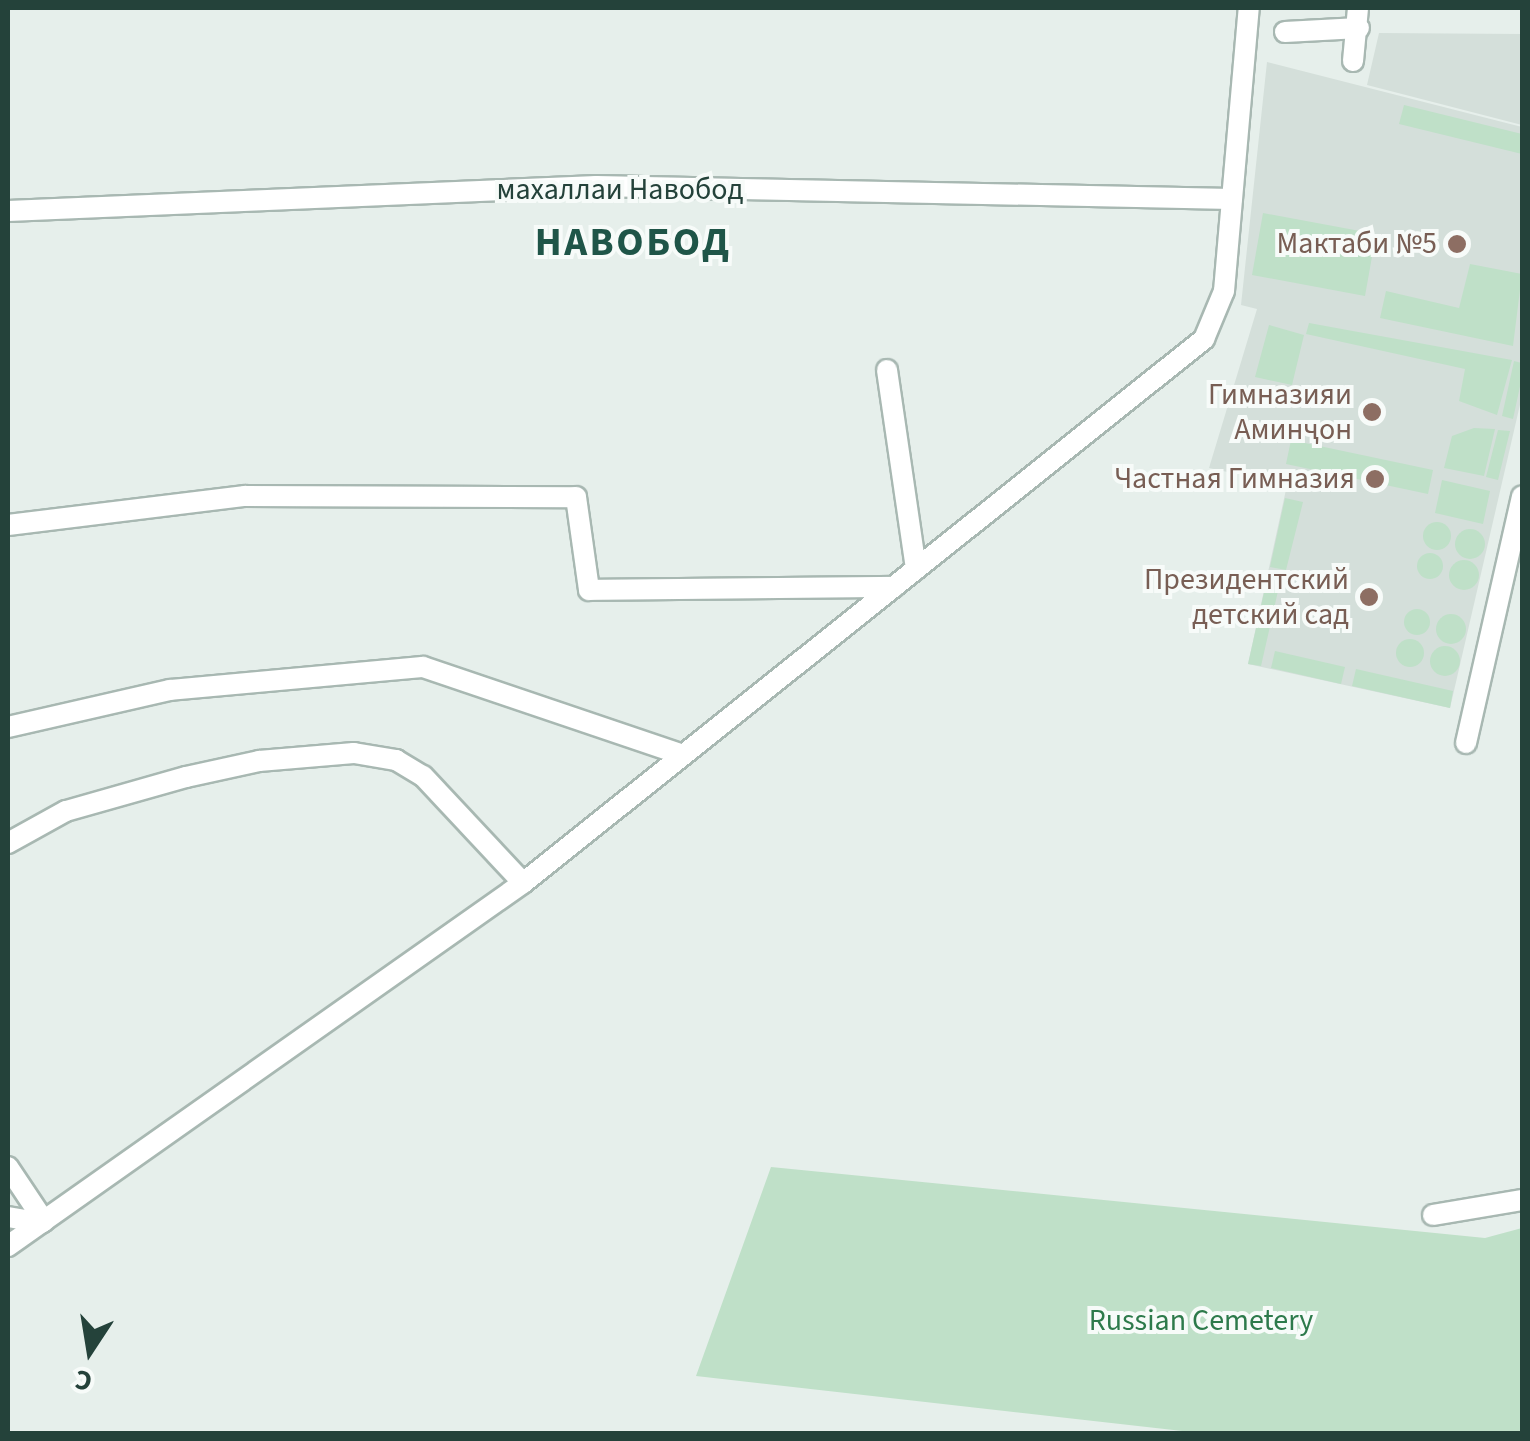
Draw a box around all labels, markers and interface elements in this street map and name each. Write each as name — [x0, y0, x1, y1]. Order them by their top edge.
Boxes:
street label: махаллаи Навобод — [497, 172, 743, 208]
district label: НАВОБОД — [535, 219, 731, 267]
place label: Мактаби №5 — [1276, 226, 1437, 262]
marker: Мактаби №5 — [1446, 233, 1468, 255]
place label: Гимназияи Аминҷон — [1208, 377, 1352, 448]
marker: Гимназияи Аминҷон — [1361, 401, 1383, 423]
place label: Частная Гимназия — [1114, 461, 1355, 497]
marker: Частная Гимназия — [1364, 468, 1386, 490]
place label: Президентский детский сад — [1144, 562, 1349, 632]
marker: Президентский детский сад — [1358, 586, 1380, 608]
north arrow — [40, 1301, 140, 1401]
park label: Russian Cemetery — [1089, 1303, 1313, 1339]
text: С — [72, 1359, 96, 1402]

